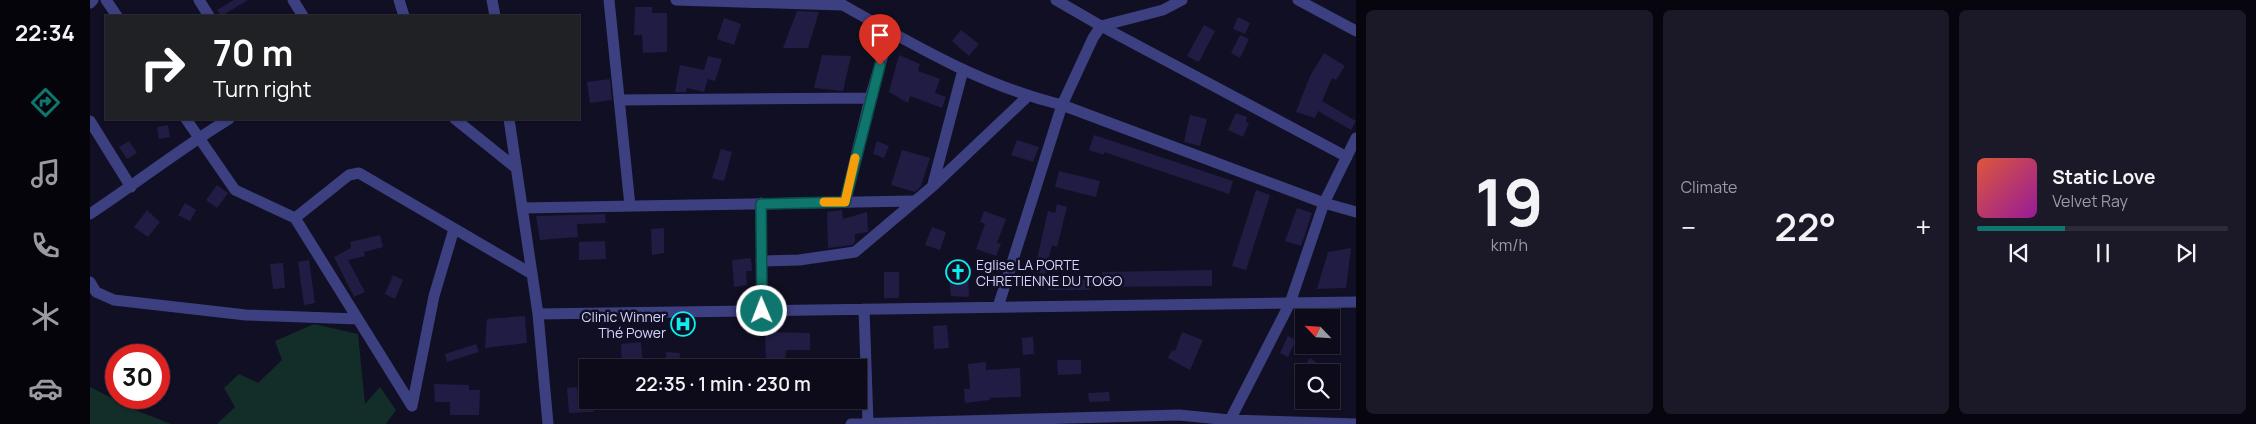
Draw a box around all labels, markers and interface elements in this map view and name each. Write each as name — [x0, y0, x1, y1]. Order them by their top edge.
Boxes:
pin — [859, 14, 901, 65]
text: 22:34 — [15, 18, 75, 48]
icon: arrive — [866, 21, 894, 49]
text: 70 m — [213, 29, 293, 77]
icon: right — [130, 35, 195, 100]
text: Turn right — [213, 74, 311, 104]
icon: directions — [28, 85, 63, 120]
icon: music — [28, 156, 63, 191]
text: 19 — [1475, 157, 1544, 246]
text: Static Love — [2052, 164, 2155, 190]
text: Climate — [1681, 176, 1737, 198]
text: Velvet Ray — [2052, 190, 2128, 212]
text: 22° — [1775, 200, 1836, 252]
text: − — [1681, 208, 1696, 246]
text: + — [1915, 208, 1931, 246]
icon: phone — [28, 228, 63, 263]
text: km/h — [1491, 234, 1528, 256]
icon: previous — [2005, 239, 2033, 267]
icon: pause — [2089, 239, 2117, 267]
icon: next — [2172, 239, 2200, 267]
place label: Eglise LA PORTE CHRETIENNE DU TOGO — [976, 255, 1122, 290]
church icon: Eglise LA PORTE CHRETIENNE DU TOGO — [945, 259, 971, 285]
position arrow — [735, 284, 787, 336]
icon: climate — [28, 299, 63, 334]
place label: Clinic Winner Thé Power — [581, 307, 666, 342]
north arrow — [1295, 309, 1340, 354]
map controls — [1295, 309, 1340, 409]
hospital icon: Clinic Winner Thé Power — [670, 311, 696, 337]
speed limit sign: 30 — [105, 344, 170, 409]
button: search — [1295, 364, 1340, 409]
icon: car — [28, 371, 63, 406]
text: 22:35 · 1 min · 230 m — [635, 371, 811, 397]

